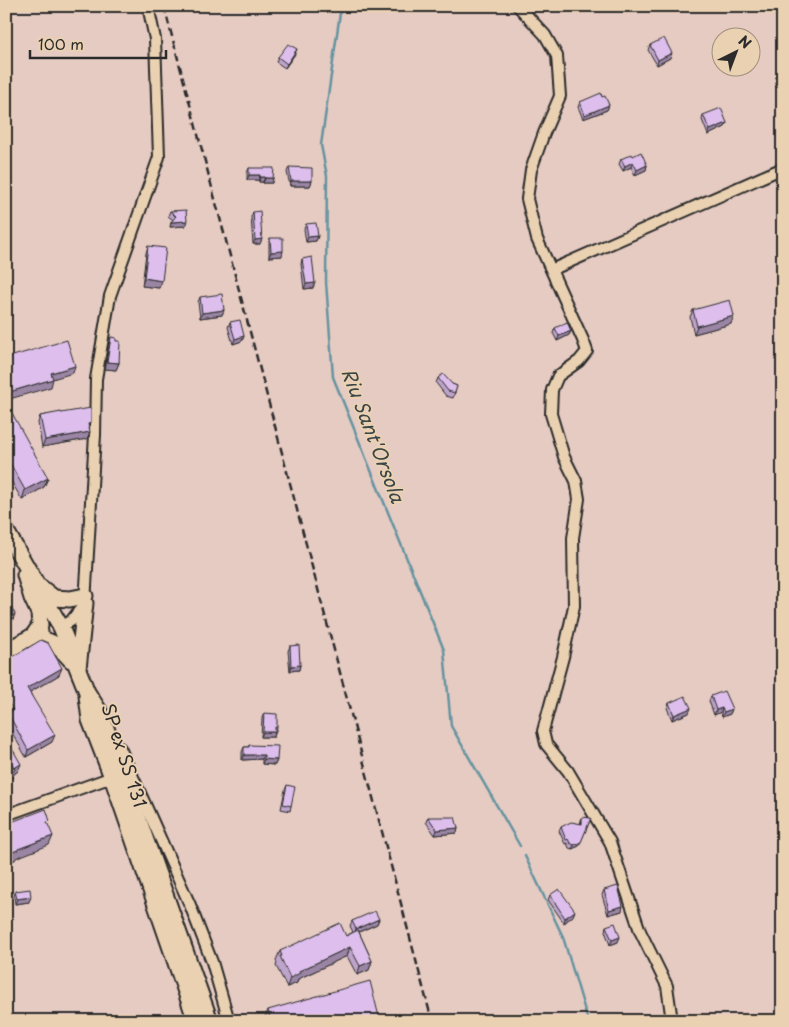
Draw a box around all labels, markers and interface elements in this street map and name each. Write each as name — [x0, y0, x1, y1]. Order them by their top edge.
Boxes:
scale bar — [30, 28, 166, 60]
north arrow — [712, 28, 762, 78]
text: N — [734, 30, 756, 53]
text: 100 m — [38, 32, 84, 55]
water label: Riu Sant'Orsola — [335, 364, 413, 508]
street label: SP ex SS 131 — [95, 699, 155, 811]

